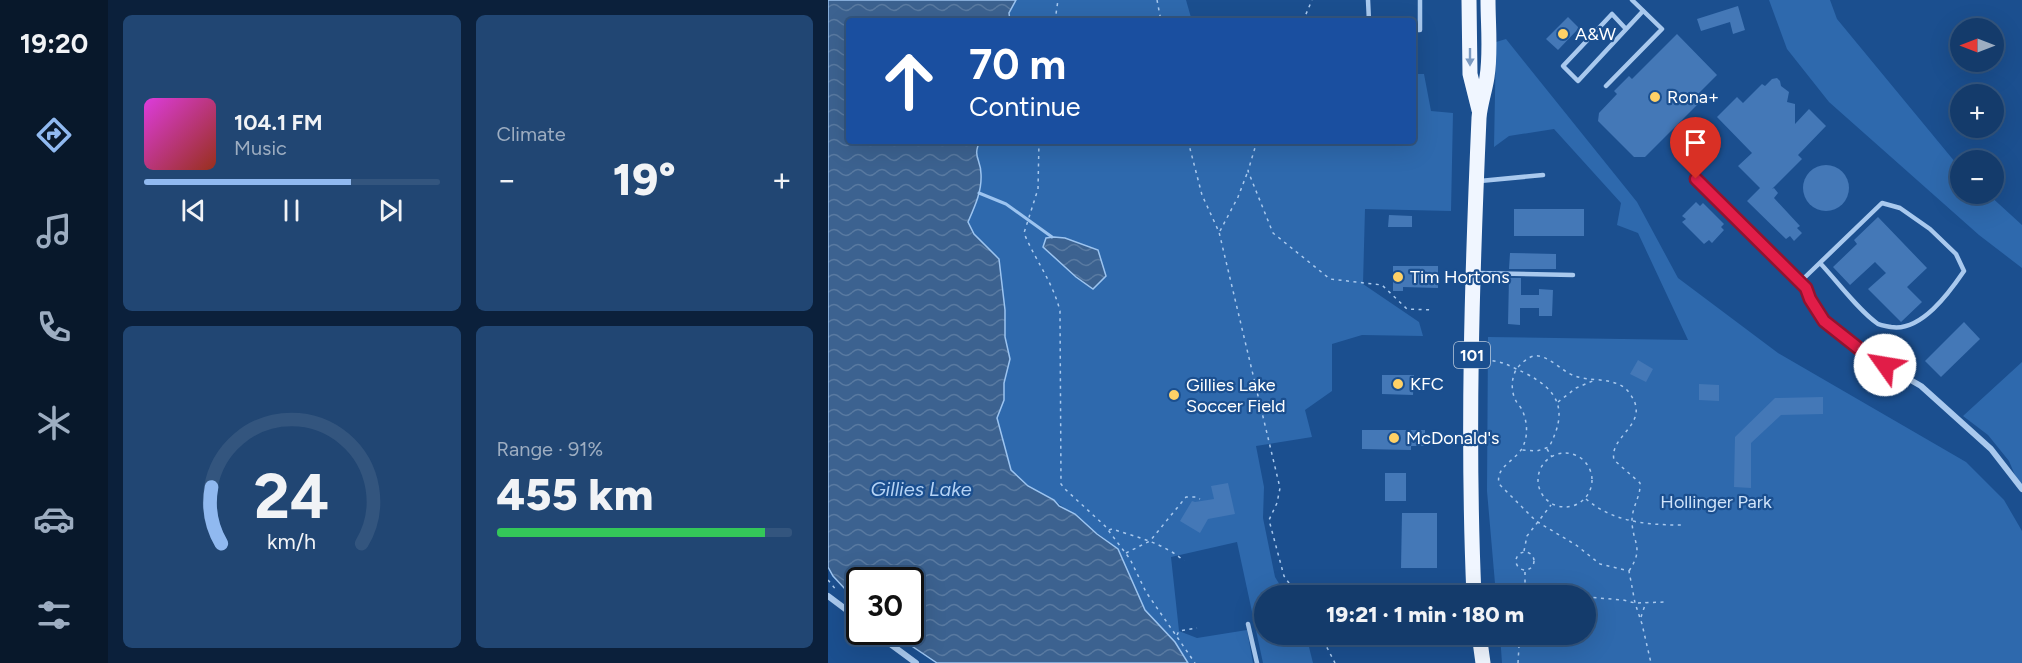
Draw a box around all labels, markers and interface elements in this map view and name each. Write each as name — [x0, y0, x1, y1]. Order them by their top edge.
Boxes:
north arrow — [1950, 18, 2004, 72]
map controls — [1950, 18, 2004, 204]
place label: A&W — [1575, 23, 1617, 45]
text: 19:20 — [20, 27, 88, 60]
marker: A&W — [1556, 27, 1570, 41]
text: 70 m — [969, 39, 1066, 90]
icon: ahead — [870, 42, 948, 120]
one-way arrow — [1465, 48, 1475, 67]
button: + — [1950, 84, 2004, 138]
place label: Rona+ — [1667, 86, 1719, 108]
text: Continue — [969, 90, 1081, 123]
marker: Rona+ — [1648, 90, 1662, 104]
text: 104.1 FM — [234, 109, 322, 136]
icon: directions — [33, 114, 75, 156]
pin — [1670, 117, 1721, 179]
text: Climate — [497, 122, 566, 146]
icon: arrive — [1679, 126, 1712, 159]
text: Music — [234, 136, 287, 160]
button: − — [1950, 150, 2004, 204]
text: 19° — [613, 152, 676, 206]
text: − — [497, 160, 517, 199]
text: + — [771, 160, 792, 199]
icon: previous — [177, 194, 210, 227]
icon: pause — [275, 194, 308, 227]
icon: next — [374, 194, 407, 227]
icon: music — [33, 210, 75, 252]
place label: Tim Hortons — [1410, 266, 1510, 288]
marker: Tim Hortons — [1391, 270, 1405, 284]
icon: phone — [33, 306, 75, 348]
position arrow — [1853, 333, 1917, 397]
road number: 101 — [1454, 342, 1490, 368]
place label: KFC — [1410, 373, 1444, 395]
place label: Gillies Lake Soccer Field — [1186, 374, 1286, 417]
marker: KFC — [1391, 377, 1405, 391]
marker: Gillies Lake Soccer Field — [1167, 388, 1181, 402]
icon: climate — [33, 402, 75, 444]
place label: McDonald's — [1406, 427, 1500, 449]
marker: McDonald's — [1387, 431, 1401, 445]
text: Range · 91% — [497, 437, 603, 461]
text: 24 — [254, 459, 330, 534]
text: 455 km — [497, 467, 653, 521]
water label: Gillies Lake — [870, 477, 972, 501]
park label: Hollinger Park — [1660, 491, 1772, 513]
icon: car — [33, 498, 75, 540]
text: km/h — [267, 529, 316, 554]
speed limit sign: 30 — [846, 567, 924, 645]
icon: filters — [33, 594, 75, 636]
text: 19:21 · 1 min · 180 m — [1326, 601, 1524, 628]

